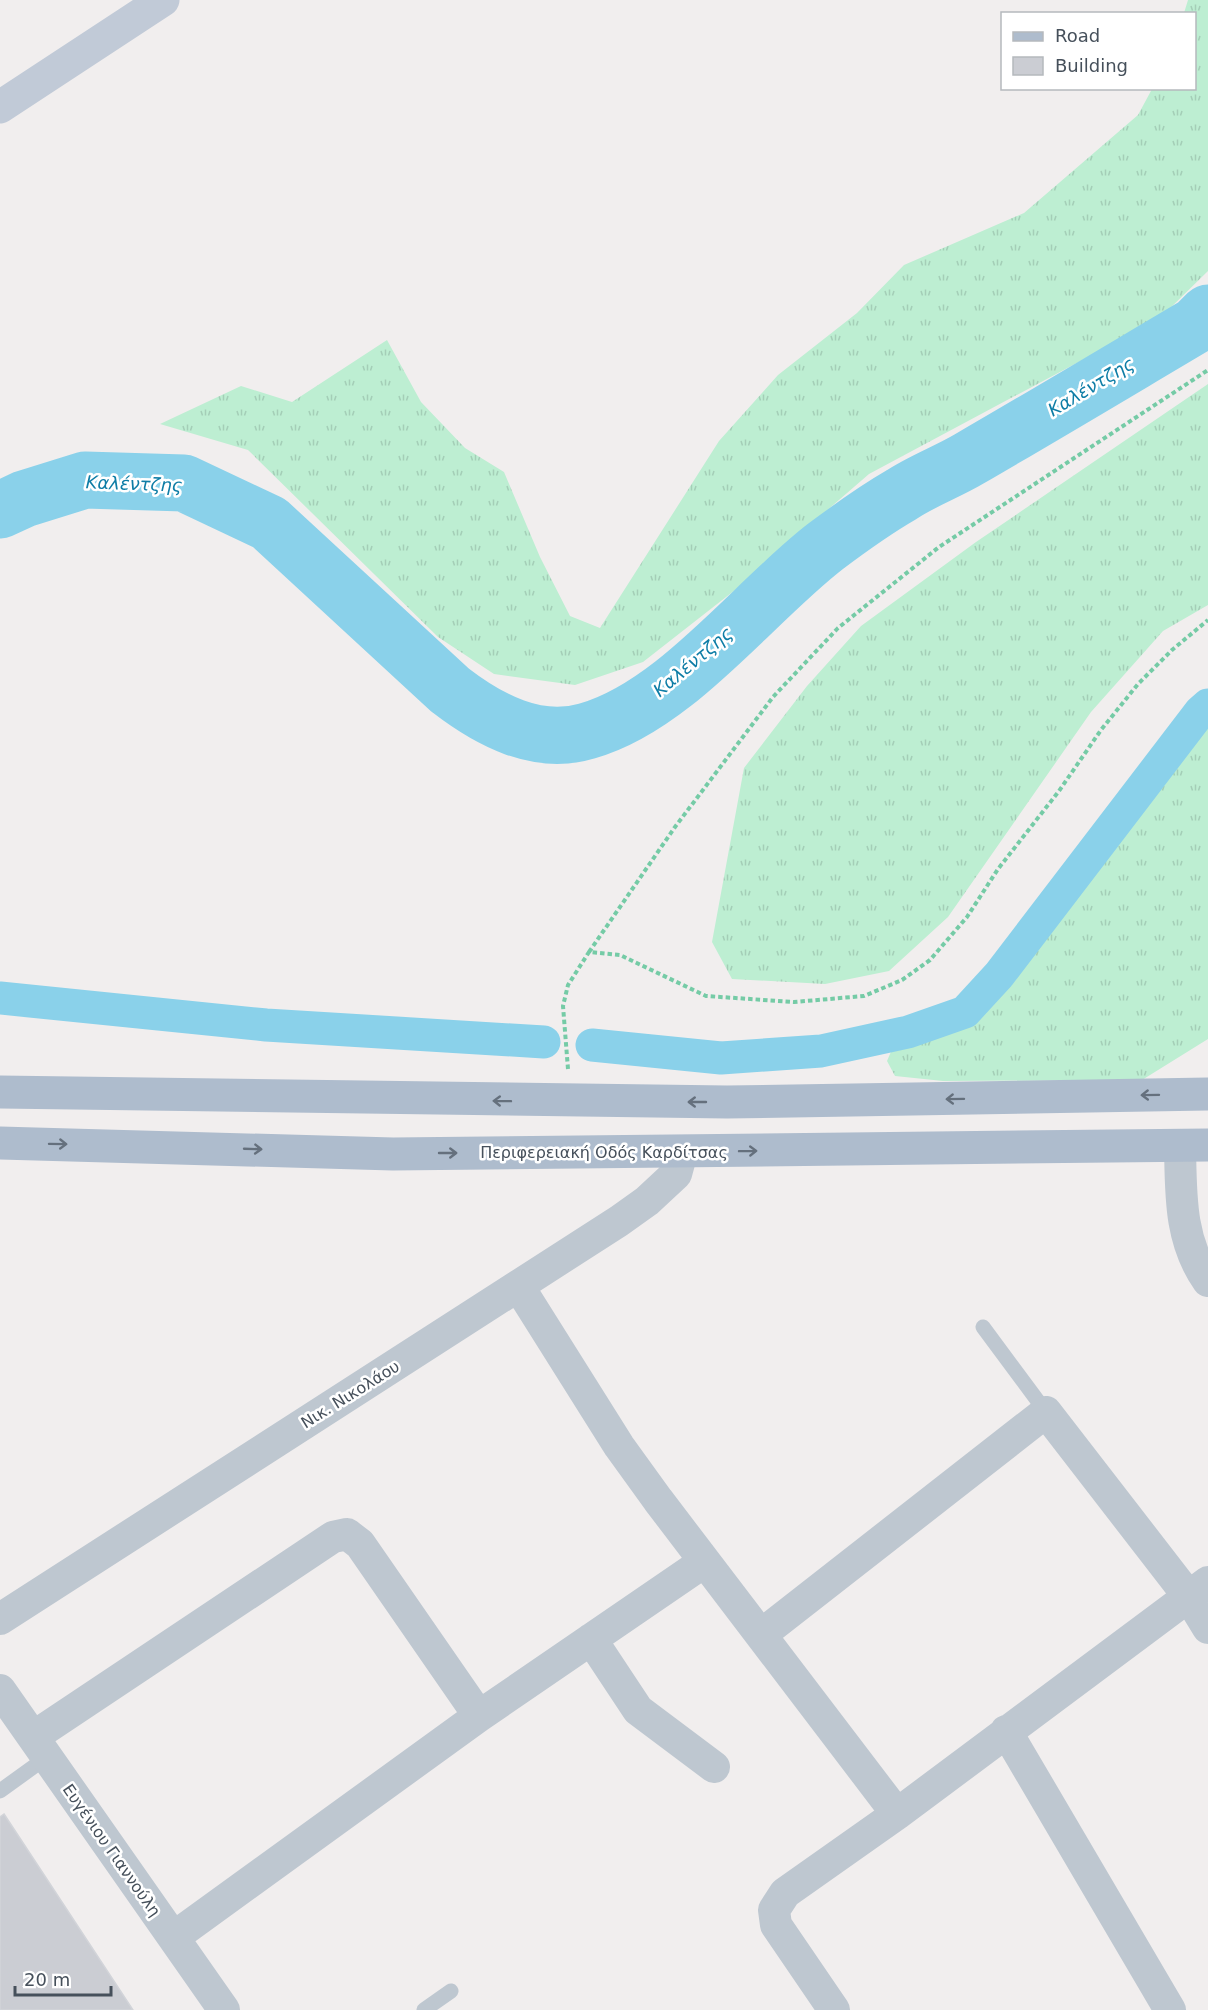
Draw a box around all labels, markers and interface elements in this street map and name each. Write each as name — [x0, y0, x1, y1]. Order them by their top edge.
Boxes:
legend — [1001, 12, 1196, 90]
text: Road — [1055, 25, 1100, 46]
text: Building — [1055, 55, 1128, 76]
water label: Καλέντζης — [1044, 352, 1138, 420]
water label: Καλέντζης — [85, 471, 183, 496]
water label: Καλέντζης — [649, 622, 737, 701]
one-way arrow — [1140, 1089, 1160, 1101]
one-way arrow — [945, 1093, 965, 1105]
one-way arrow — [492, 1095, 512, 1107]
one-way arrow — [687, 1096, 707, 1108]
one-way arrow — [48, 1138, 68, 1150]
street label: Περιφερειακή Οδός Καρδίτσας — [480, 1143, 728, 1162]
one-way arrow — [243, 1144, 263, 1155]
one-way arrow — [738, 1145, 758, 1157]
one-way arrow — [438, 1147, 458, 1159]
street label: Νικ. Νικολάου — [297, 1357, 403, 1432]
street label: Ευγένιου Γιαννούλη — [59, 1780, 165, 1920]
scale bar — [15, 1959, 111, 1997]
text: 20 m — [24, 1969, 70, 1990]

